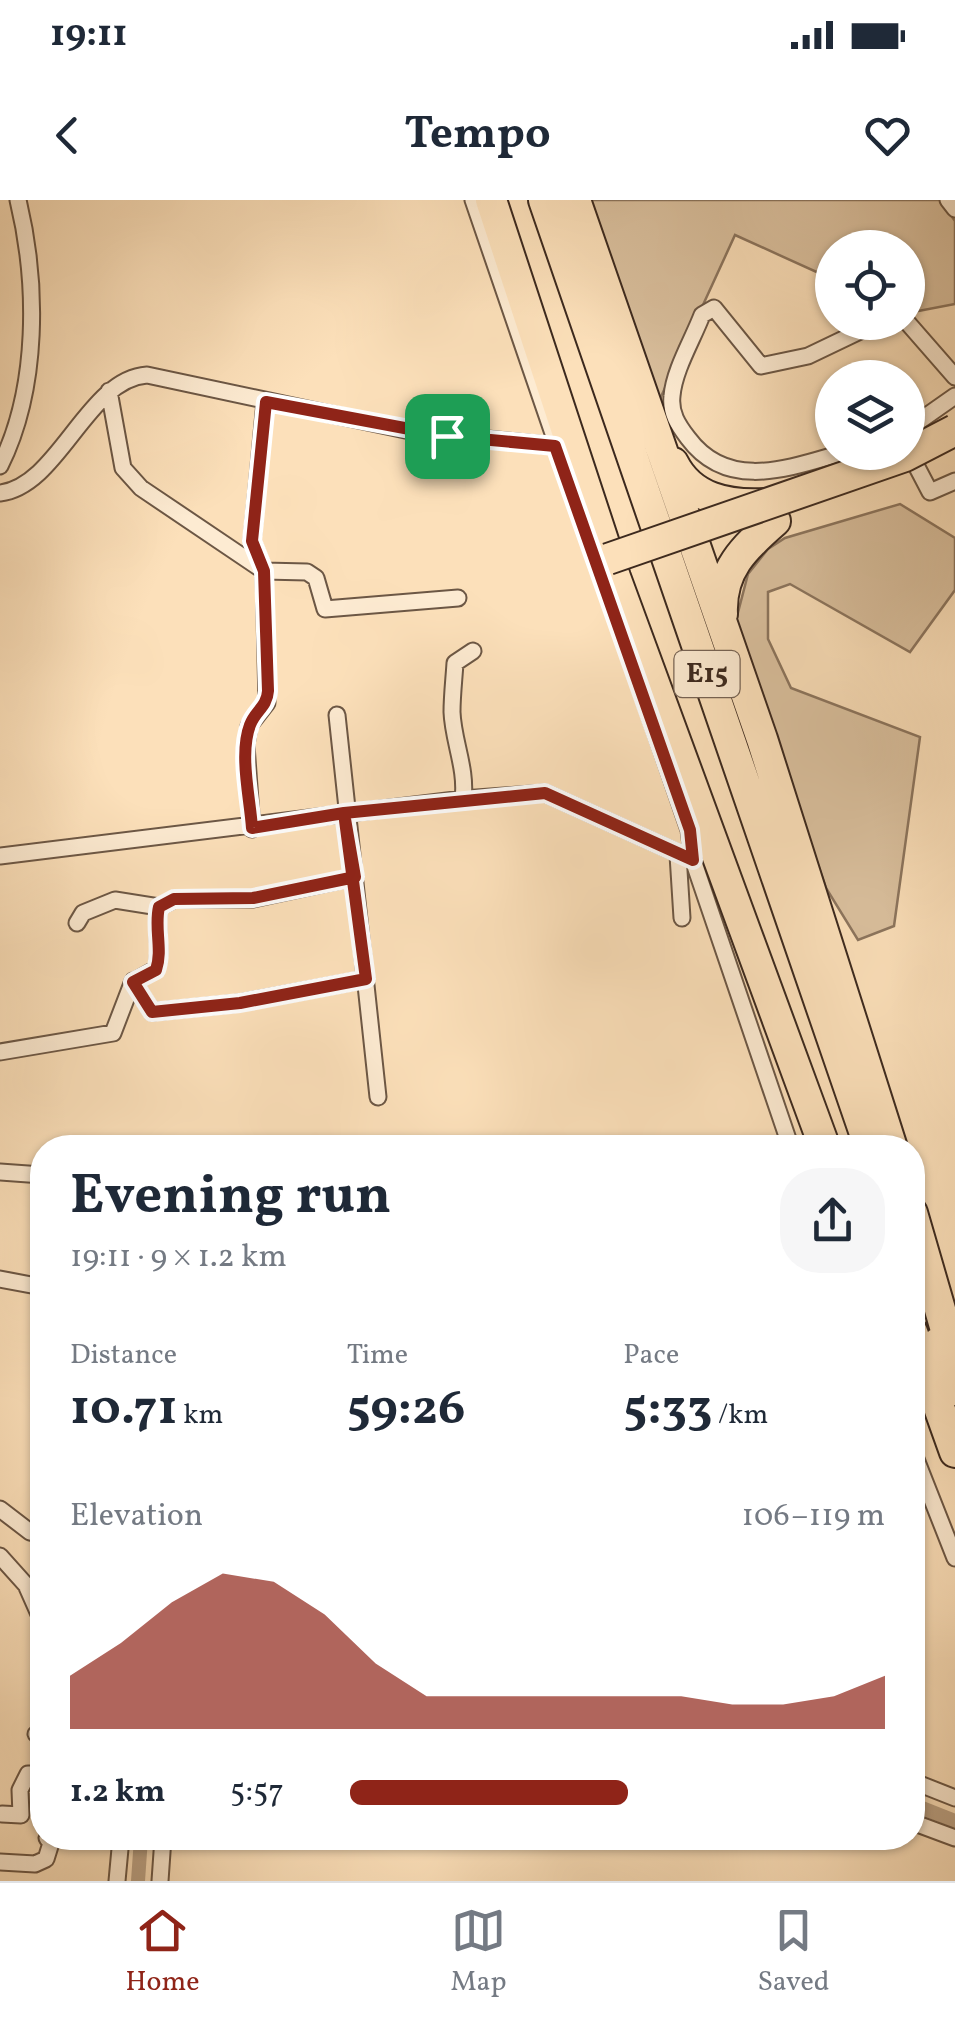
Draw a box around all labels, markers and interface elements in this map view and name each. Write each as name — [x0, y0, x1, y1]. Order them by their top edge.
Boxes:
text: 19:11 — [50, 9, 128, 62]
text: Tempo — [404, 104, 551, 167]
icon: back — [40, 108, 95, 163]
icon: heart — [860, 108, 915, 163]
map controls — [815, 230, 925, 470]
button: locate — [815, 230, 925, 340]
button: layers — [815, 360, 925, 470]
pin — [405, 394, 490, 479]
icon: arrive — [420, 409, 475, 464]
road number: E15 — [674, 651, 740, 697]
text: Evening run — [70, 1160, 391, 1236]
button: share — [780, 1168, 885, 1273]
text: 19:11 · 9 × 1.2 km — [70, 1236, 287, 1280]
text: Distance — [70, 1336, 177, 1375]
text: Time — [347, 1336, 408, 1375]
text: Pace — [623, 1336, 679, 1375]
text: 10.71 — [70, 1375, 178, 1445]
text: 59:26 — [347, 1375, 465, 1445]
text: 5:33 — [623, 1375, 712, 1445]
text: km — [178, 1396, 223, 1435]
text: /km — [712, 1396, 768, 1435]
text: Elevation — [70, 1495, 203, 1539]
text: 106–119 m — [742, 1495, 885, 1539]
text: 1.2 km — [70, 1771, 165, 1815]
text: 5:57 — [230, 1771, 284, 1815]
tab: Home — [125, 1903, 200, 2002]
tab: Map — [450, 1903, 506, 2002]
tab: Saved — [757, 1903, 830, 2002]

